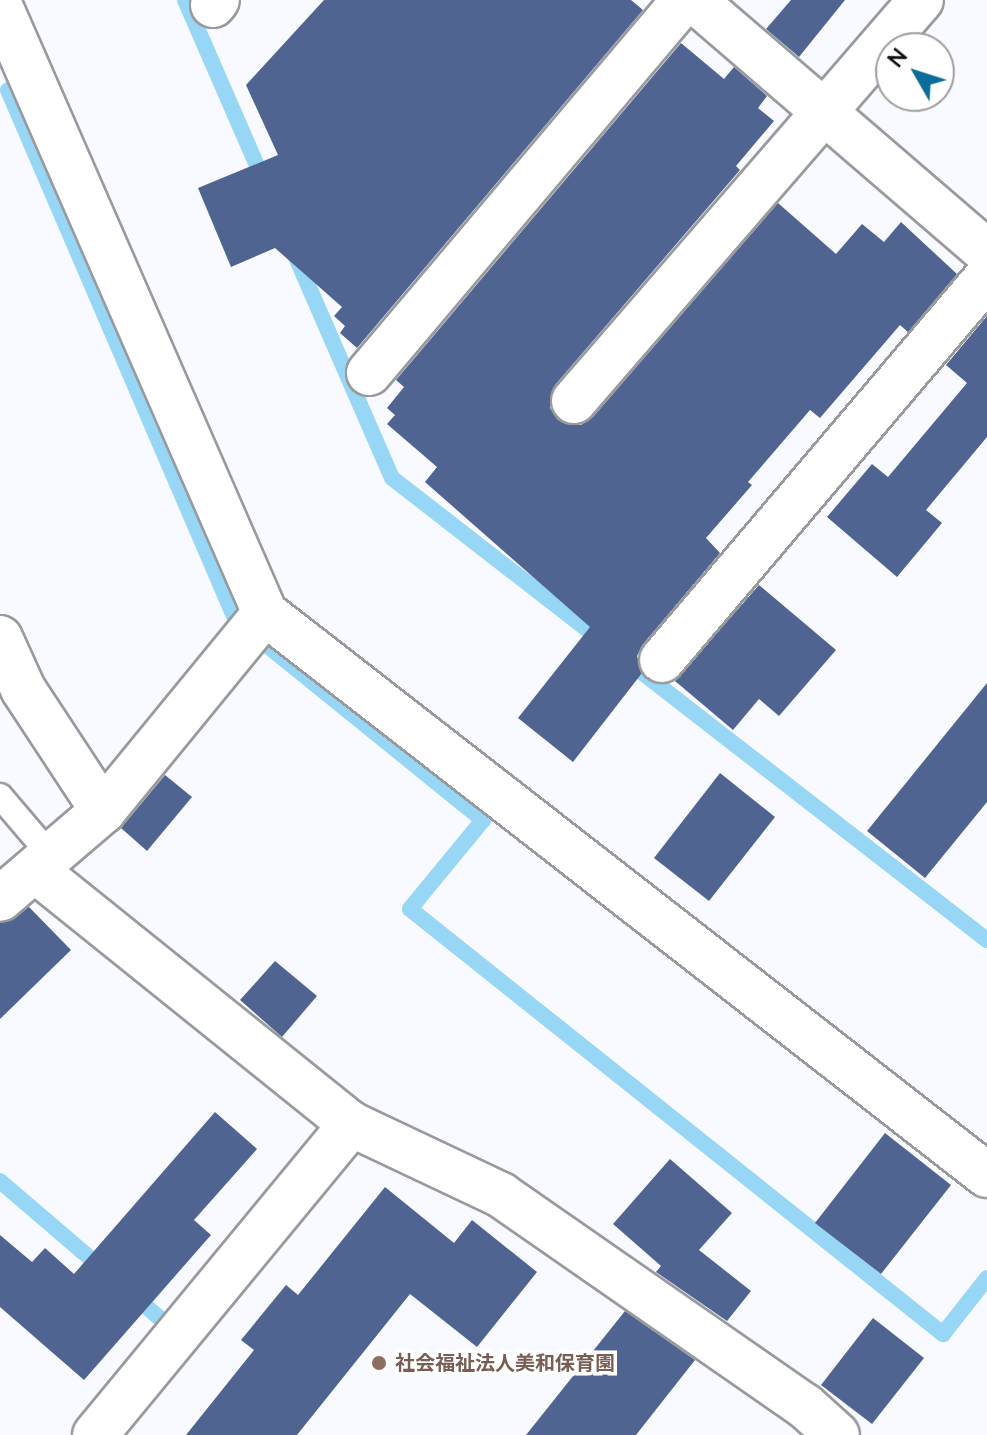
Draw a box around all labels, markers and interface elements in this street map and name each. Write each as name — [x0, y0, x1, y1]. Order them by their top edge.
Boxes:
north arrow — [875, 32, 955, 112]
text: N — [881, 42, 915, 74]
place label: 社会福祉法人美和保育園 — [395, 1351, 615, 1375]
marker: 社会福祉法人美和保育園 — [370, 1354, 388, 1372]

